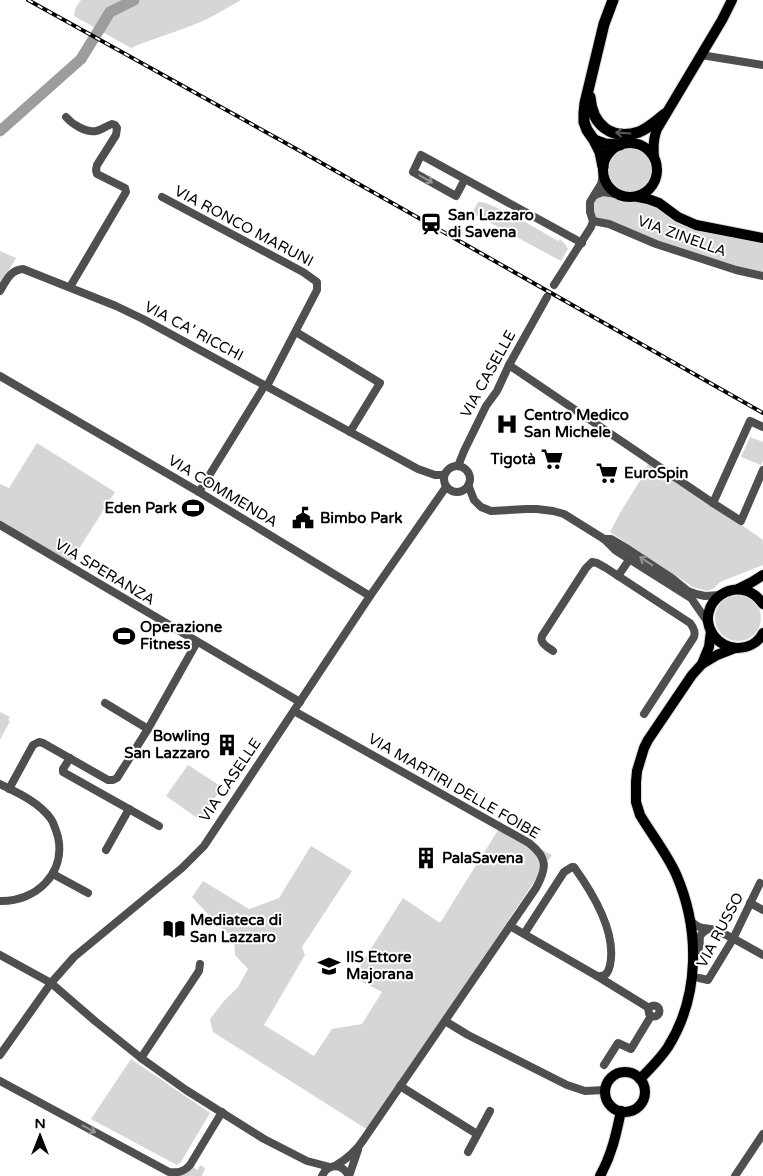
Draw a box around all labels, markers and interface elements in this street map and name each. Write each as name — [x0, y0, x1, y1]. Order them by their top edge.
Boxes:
one-way arrow — [615, 128, 631, 137]
one-way arrow — [419, 174, 434, 184]
street label: VIA RONCO MARUNI — [171, 182, 317, 270]
place label: San Lazzaro di Savena — [448, 206, 534, 241]
station icon: San Lazzaro di Savena — [418, 211, 444, 237]
street label: VIA ZINELLA — [635, 212, 729, 260]
street label: VIA CA' RICCHI — [141, 297, 247, 365]
street label: VIA CASELLE — [457, 327, 519, 421]
place label: Centro Medico San Michele — [524, 406, 629, 441]
hospital icon: Centro Medico San Michele — [494, 411, 520, 437]
supermarket icon: Tigotà — [539, 446, 565, 472]
place label: Tigotà — [490, 450, 536, 469]
street label: VIA COMMENDA — [165, 451, 281, 531]
supermarket icon: EuroSpin — [594, 460, 620, 486]
place label: EuroSpin — [624, 464, 688, 483]
sports icon: Eden Park — [180, 495, 206, 521]
place label: Eden Park — [105, 499, 177, 517]
public building icon: Bimbo Park — [290, 505, 316, 531]
place label: Bimbo Park — [320, 509, 402, 527]
street label: VIA SPERANZA — [52, 535, 158, 609]
one-way arrow — [640, 556, 654, 566]
place label: Operazione Fitness — [140, 618, 223, 653]
sports icon: Operazione Fitness — [111, 623, 137, 649]
place label: Bowling San Lazzaro — [124, 727, 210, 762]
street label: VIA MARTIRI DELLE FOIBE — [365, 729, 543, 843]
building icon: Bowling San Lazzaro — [214, 732, 240, 758]
street label: VIA CASELLE — [195, 735, 265, 825]
building icon: PalaSavena — [413, 845, 439, 871]
place label: PalaSavena — [442, 849, 523, 867]
street label: VIA RUSSO — [693, 889, 747, 971]
place label: Mediateca di San Lazzaro — [190, 911, 282, 946]
library icon: Mediateca di San Lazzaro — [161, 916, 187, 942]
place label: IIS Ettore Majorana — [346, 948, 414, 984]
school or university icon: IIS Ettore Majorana — [316, 953, 342, 979]
north arrow — [15, 1111, 65, 1161]
text: N — [34, 1115, 46, 1132]
one-way arrow — [82, 1124, 96, 1134]

